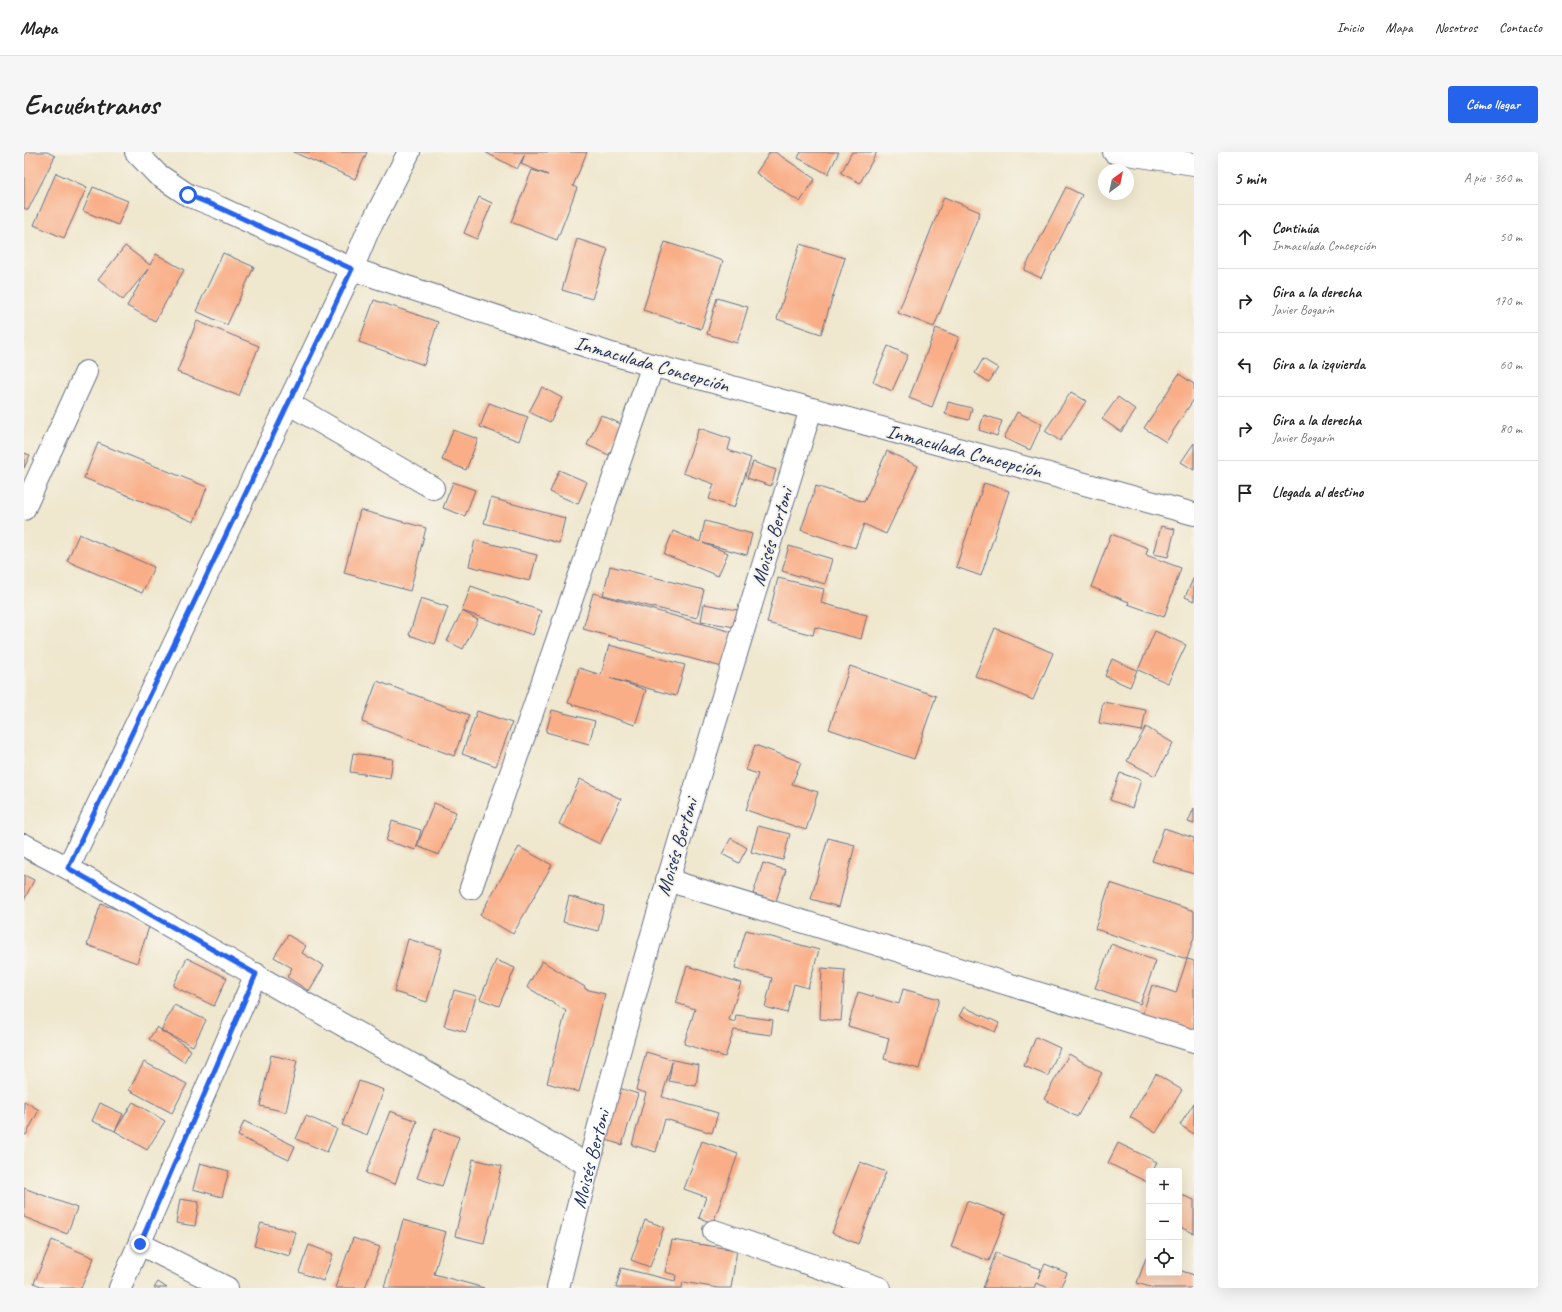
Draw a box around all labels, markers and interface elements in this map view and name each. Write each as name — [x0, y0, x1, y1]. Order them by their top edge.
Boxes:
text: Mapa — [20, 16, 57, 40]
text: Inicio — [1337, 19, 1364, 36]
text: Mapa — [1386, 19, 1413, 36]
text: Nosotros — [1435, 19, 1477, 36]
text: Contacto — [1499, 19, 1542, 36]
button: Cómo llegar — [1448, 86, 1538, 123]
text: Encuéntranos — [24, 87, 159, 122]
north arrow — [1098, 164, 1134, 200]
text: 5 min — [1234, 168, 1266, 189]
text: A pie · 360 m — [1464, 170, 1522, 186]
route start — [179, 186, 197, 204]
text: Continúa — [1272, 219, 1319, 238]
icon: ahead — [1234, 226, 1256, 248]
text: 50 m — [1500, 229, 1522, 245]
text: Inmaculada Concepción — [1272, 238, 1376, 254]
text: Gira a la derecha — [1272, 283, 1361, 302]
icon: right — [1234, 290, 1256, 312]
text: 170 m — [1494, 293, 1522, 309]
text: Javier Bogarín — [1272, 302, 1334, 318]
street label: Inmaculada Concepción — [572, 330, 733, 398]
icon: left — [1234, 354, 1256, 376]
text: Gira a la izquierda — [1272, 355, 1365, 374]
text: 60 m — [1500, 357, 1522, 373]
text: Gira a la derecha — [1272, 411, 1361, 430]
street label: Inmaculada Concepción — [884, 418, 1045, 484]
icon: right — [1234, 418, 1256, 440]
text: 80 m — [1500, 421, 1522, 437]
text: Javier Bogarín — [1272, 430, 1334, 446]
icon: arrive — [1234, 482, 1256, 504]
street label: Moisés Bertoni — [745, 483, 799, 589]
text: Llegada al destino — [1272, 483, 1363, 502]
street label: Moisés Bertoni — [650, 793, 704, 899]
street label: Moisés Bertoni — [566, 1105, 616, 1211]
map controls — [1146, 1168, 1182, 1276]
button: + — [1146, 1168, 1182, 1204]
button: − — [1146, 1204, 1182, 1240]
route end — [131, 1235, 149, 1253]
button: locate — [1146, 1240, 1182, 1276]

